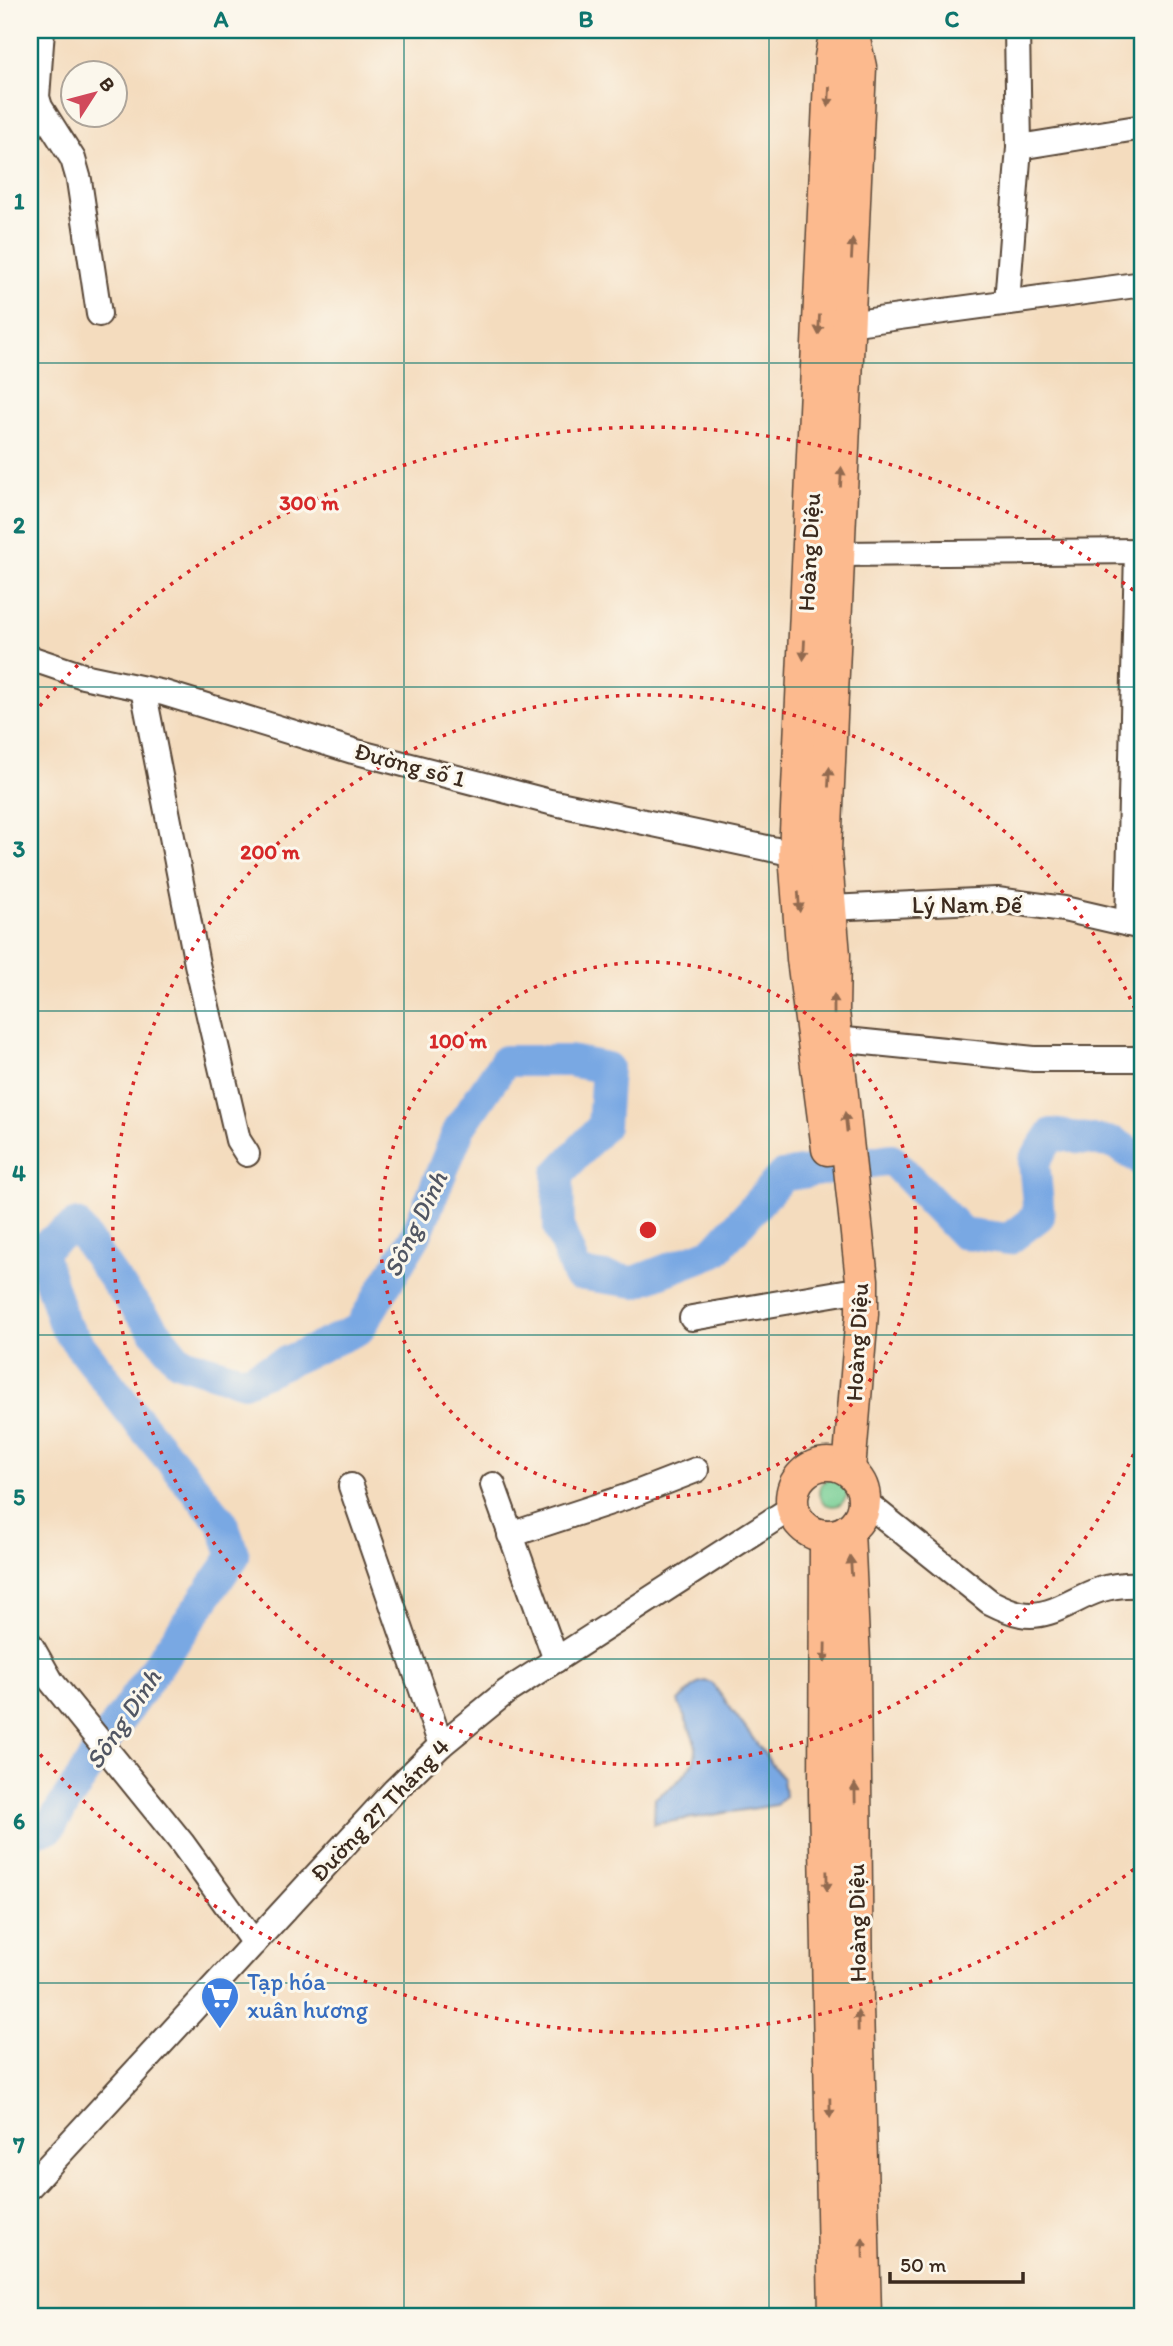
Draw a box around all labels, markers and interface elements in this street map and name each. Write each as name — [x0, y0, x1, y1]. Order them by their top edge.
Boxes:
text: A — [213, 5, 229, 33]
text: B — [579, 5, 594, 33]
text: C — [945, 5, 960, 33]
north arrow — [60, 60, 130, 130]
text: B — [94, 73, 120, 96]
one-way arrow — [823, 87, 834, 109]
text: 1 — [14, 187, 25, 215]
one-way arrow — [846, 238, 857, 260]
one-way arrow — [813, 314, 824, 336]
one-way arrow — [836, 465, 847, 487]
text: 300 m — [279, 490, 339, 515]
street label: Hoàng Diệu — [791, 492, 826, 612]
text: 2 — [13, 511, 26, 539]
one-way arrow — [799, 639, 810, 661]
street label: Đường số 1 — [352, 736, 469, 793]
one-way arrow — [823, 766, 834, 788]
text: 3 — [13, 835, 26, 863]
text: 200 m — [240, 839, 300, 864]
street label: Lý Nam Đế — [912, 890, 1023, 919]
one-way arrow — [794, 891, 805, 913]
one-way arrow — [828, 993, 839, 1015]
text: 100 m — [429, 1028, 487, 1053]
one-way arrow — [840, 1111, 851, 1133]
text: 4 — [12, 1159, 26, 1187]
water label: Sông Dinh — [376, 1165, 455, 1282]
centre of rings — [636, 1218, 660, 1242]
street label: Hoàng Diệu — [839, 1282, 874, 1402]
text: 5 — [13, 1483, 25, 1511]
one-way arrow — [845, 1554, 856, 1576]
one-way arrow — [819, 1642, 830, 1664]
water label: Sông Dinh — [78, 1662, 169, 1775]
street label: Đường 27 Tháng 4 — [304, 1732, 455, 1887]
one-way arrow — [849, 1782, 861, 1804]
text: 6 — [13, 1807, 25, 1835]
street label: Hoàng Diệu — [841, 1863, 872, 1983]
one-way arrow — [821, 1870, 833, 1892]
place label: Tạp hóa xuân hương — [247, 1967, 369, 2024]
supermarket icon: Tạp hóa xuân hương — [199, 1975, 241, 2030]
one-way arrow — [852, 2009, 863, 2031]
one-way arrow — [825, 2097, 836, 2119]
text: 7 — [12, 2131, 25, 2159]
one-way arrow — [857, 2237, 869, 2259]
scale bar — [890, 2241, 1023, 2285]
text: 50 m — [900, 2252, 947, 2277]

